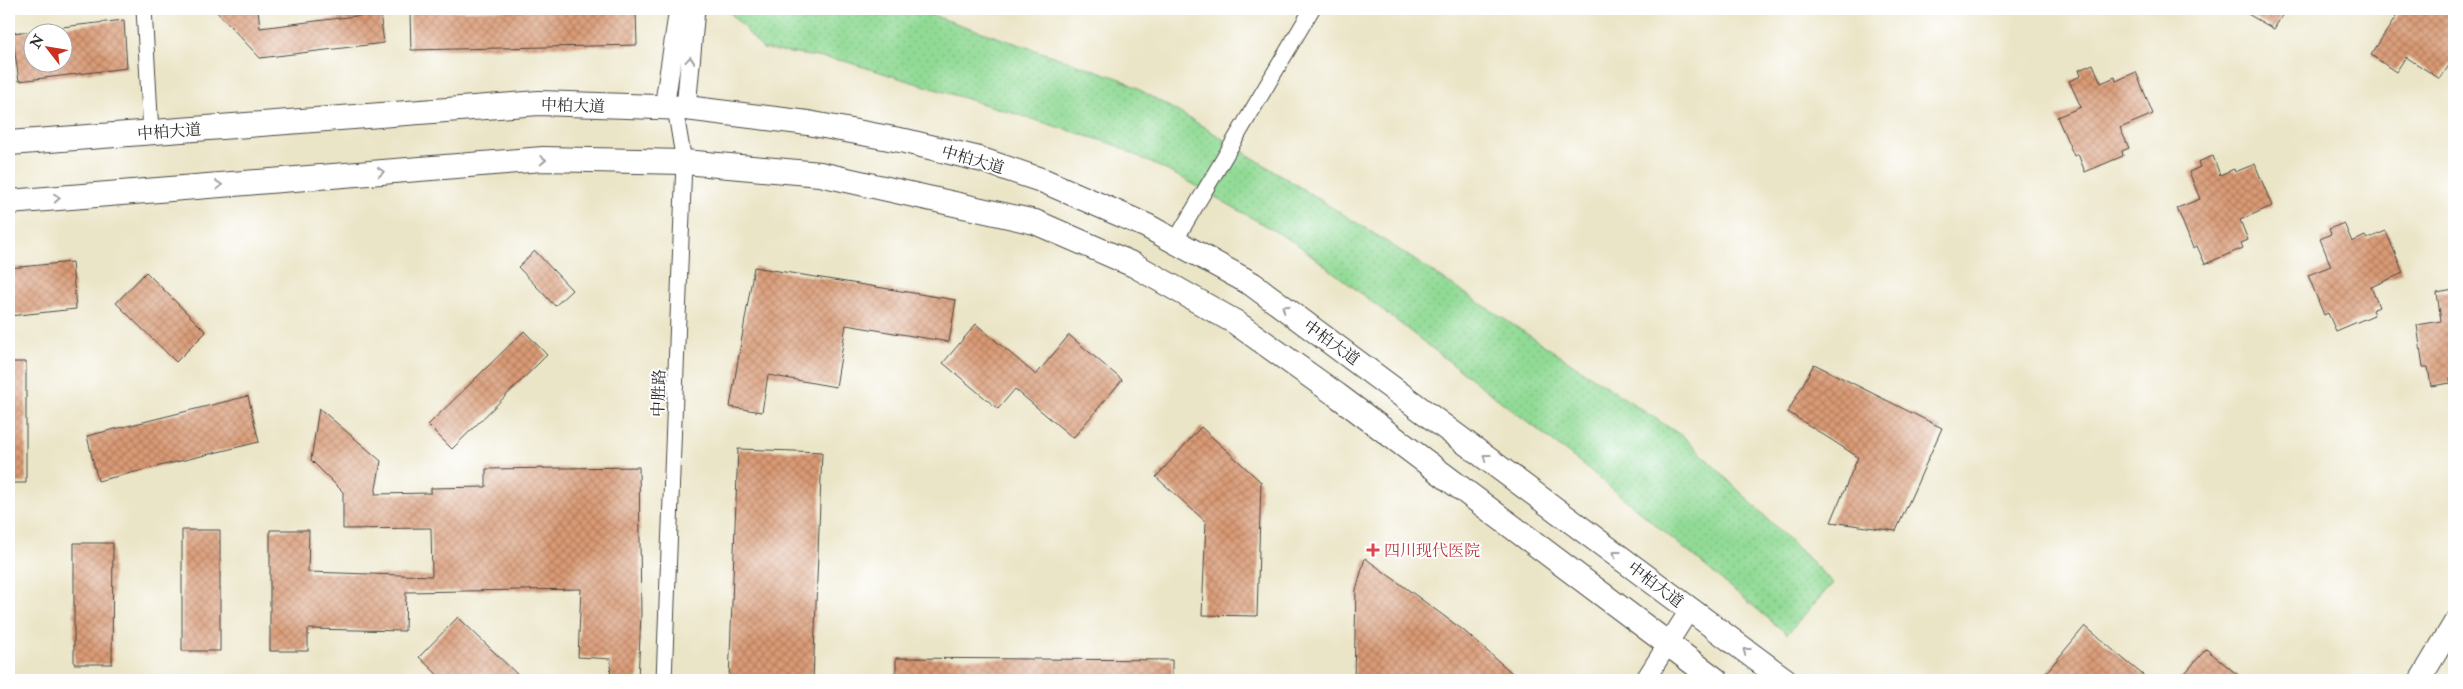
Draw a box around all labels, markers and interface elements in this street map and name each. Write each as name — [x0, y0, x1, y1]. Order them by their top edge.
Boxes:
north arrow — [22, 22, 72, 72]
text: N — [26, 31, 48, 52]
one-way arrow — [684, 56, 695, 64]
street label: 中柏大道 — [541, 95, 605, 117]
street label: 中柏大道 — [136, 120, 202, 144]
street label: 中柏大道 — [939, 142, 1006, 178]
one-way arrow — [540, 155, 548, 165]
one-way arrow — [378, 167, 386, 178]
one-way arrow — [216, 180, 224, 191]
one-way arrow — [54, 193, 62, 204]
one-way arrow — [1281, 305, 1291, 314]
street label: 中柏大道 — [1300, 316, 1363, 370]
street label: 中胜路 — [648, 369, 670, 417]
one-way arrow — [1483, 454, 1492, 462]
place label: 四川现代医院 — [1384, 541, 1480, 561]
marker: 四川现代医院 — [1366, 543, 1380, 557]
one-way arrow — [1612, 551, 1622, 560]
street label: 中柏大道 — [1624, 558, 1687, 612]
one-way arrow — [1742, 648, 1752, 657]

